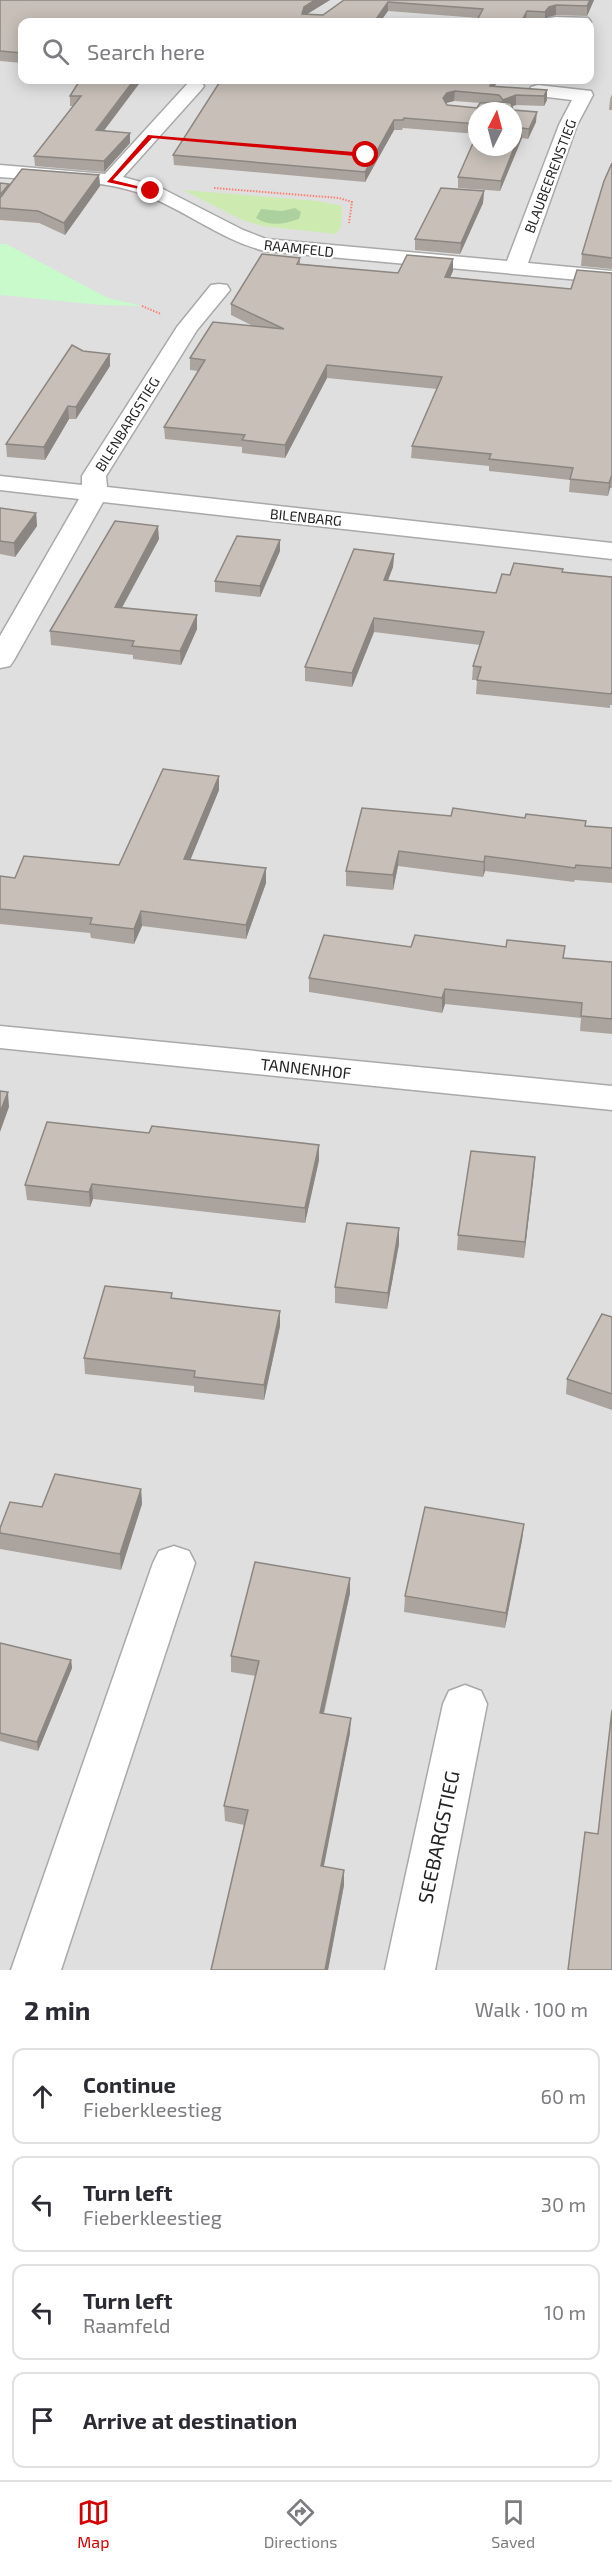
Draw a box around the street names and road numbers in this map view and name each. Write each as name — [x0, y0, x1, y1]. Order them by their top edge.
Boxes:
street label: BLAUBEERENSTIEG — [520, 117, 580, 235]
street label: RAAMFELD — [263, 236, 335, 260]
street label: BILENBARGSTIEG — [91, 374, 163, 474]
street label: BILENBARG — [269, 505, 343, 529]
street label: TANNENHOF — [260, 1054, 353, 1082]
street label: SEEBARGSTIEG — [412, 1768, 464, 1906]

